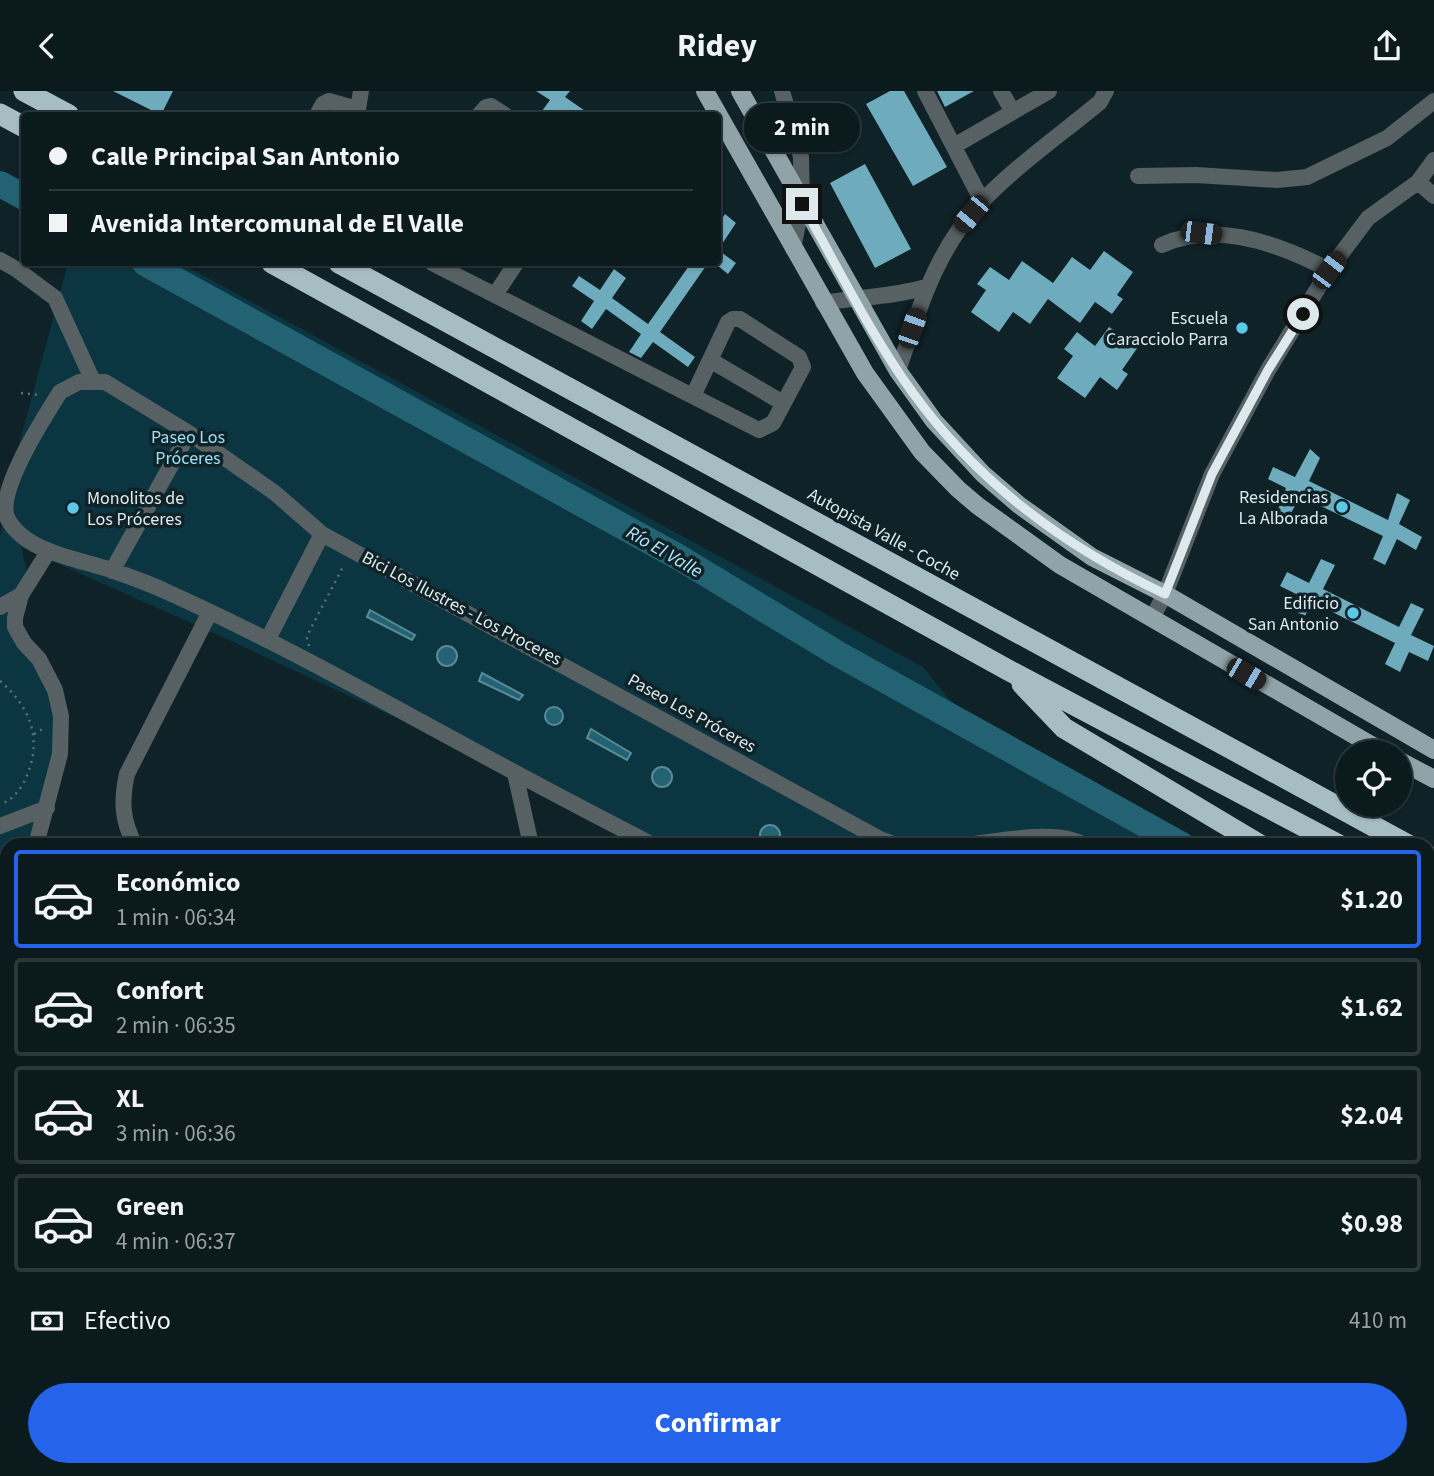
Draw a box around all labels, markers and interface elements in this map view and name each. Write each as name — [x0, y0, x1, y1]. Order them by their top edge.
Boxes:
text: Ridey — [677, 23, 757, 69]
icon: back — [28, 27, 66, 65]
icon: share — [1368, 27, 1406, 65]
callout: 2 min — [744, 102, 860, 151]
text: 2 min — [774, 111, 830, 144]
text: Calle Principal San Antonio — [91, 138, 400, 175]
route end — [786, 188, 818, 220]
car — [950, 191, 993, 237]
text: Avenida Intercomunal de El Valle — [91, 205, 464, 242]
car — [1179, 220, 1224, 246]
car — [1308, 247, 1351, 293]
route start — [1287, 298, 1319, 330]
car — [896, 305, 929, 351]
place label: Escuela Caracciolo Parra — [1106, 306, 1228, 352]
marker: Escuela Caracciolo Parra — [1234, 320, 1250, 336]
park label: Paseo Los Próceres — [151, 425, 225, 471]
street label: Autopista Valle - Coche — [803, 482, 965, 587]
place label: Residencias La Alborada — [1239, 485, 1328, 531]
place label: Monolitos de Los Próceres — [87, 486, 184, 532]
marker: Residencias La Alborada — [1334, 499, 1350, 515]
marker: Monolitos de Los Próceres — [65, 500, 81, 516]
water label: Río El Valle — [621, 520, 708, 585]
street label: Bici Los Ilustres - Los Proceres — [357, 545, 566, 672]
place label: Edificio San Antonio — [1248, 591, 1339, 637]
marker: Edificio San Antonio — [1345, 605, 1361, 621]
car — [1223, 654, 1270, 694]
street label: Paseo Los Próceres — [623, 668, 760, 759]
map controls — [1335, 740, 1412, 817]
button: locate — [1335, 740, 1412, 817]
text: Económico — [116, 864, 241, 901]
icon: car — [32, 868, 95, 931]
text: $1.20 — [1340, 881, 1403, 918]
text: 1 min · 06:34 — [116, 901, 236, 934]
text: Confort — [116, 972, 204, 1009]
icon: car — [32, 976, 95, 1039]
text: $1.62 — [1340, 989, 1403, 1026]
text: 2 min · 06:35 — [116, 1009, 236, 1042]
text: XL — [116, 1080, 144, 1117]
icon: car — [32, 1084, 95, 1147]
text: $2.04 — [1340, 1097, 1403, 1134]
text: 3 min · 06:36 — [116, 1117, 236, 1150]
text: Green — [116, 1188, 184, 1225]
icon: car — [32, 1192, 95, 1255]
text: $0.98 — [1340, 1205, 1403, 1242]
text: 4 min · 06:37 — [116, 1225, 236, 1258]
icon: cash — [28, 1302, 66, 1340]
text: Efectivo — [84, 1302, 171, 1339]
text: 410 m — [1349, 1304, 1407, 1337]
button: Confirmar — [28, 1383, 1407, 1463]

